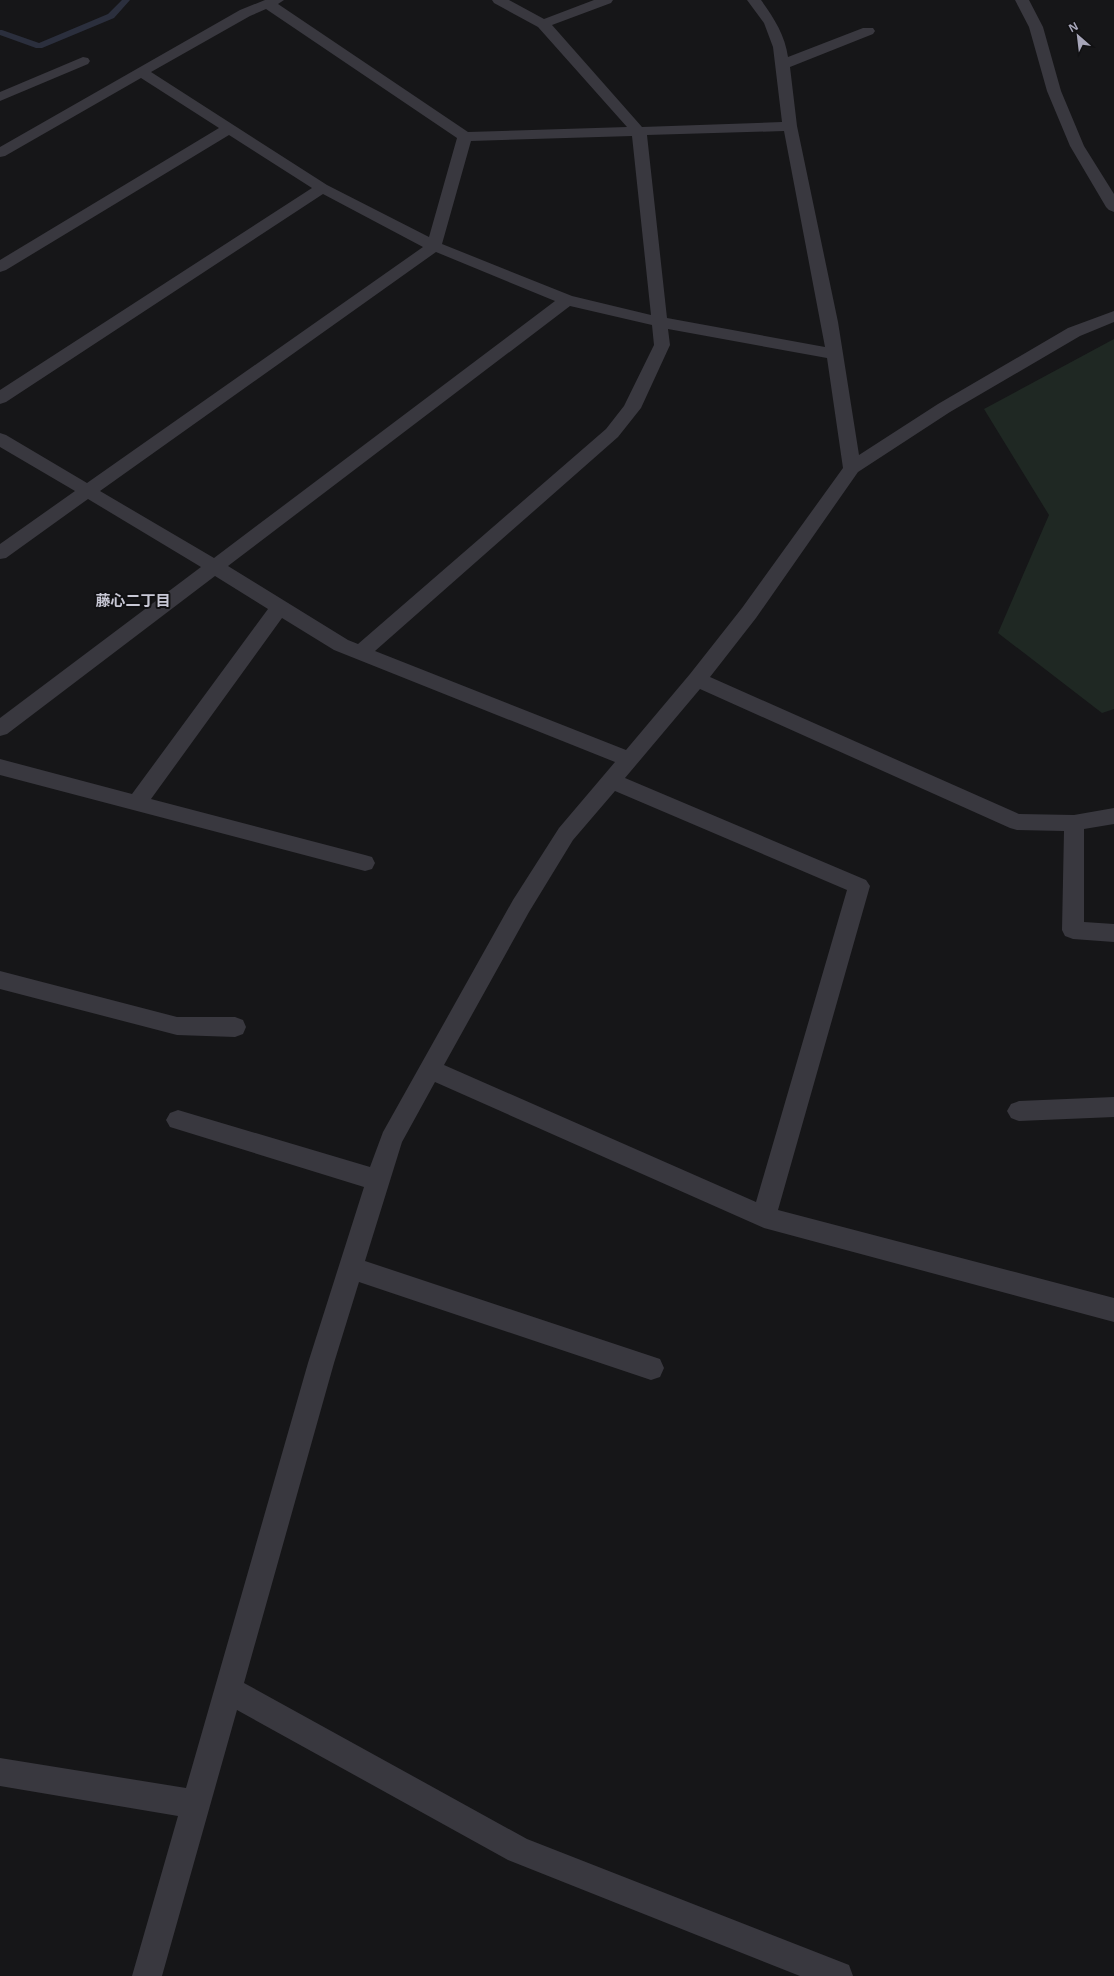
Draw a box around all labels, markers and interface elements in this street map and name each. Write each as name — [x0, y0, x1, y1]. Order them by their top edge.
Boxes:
north arrow — [1058, 16, 1098, 56]
text: N — [1066, 18, 1081, 35]
district label: 藤心二丁目 — [95, 590, 171, 610]

